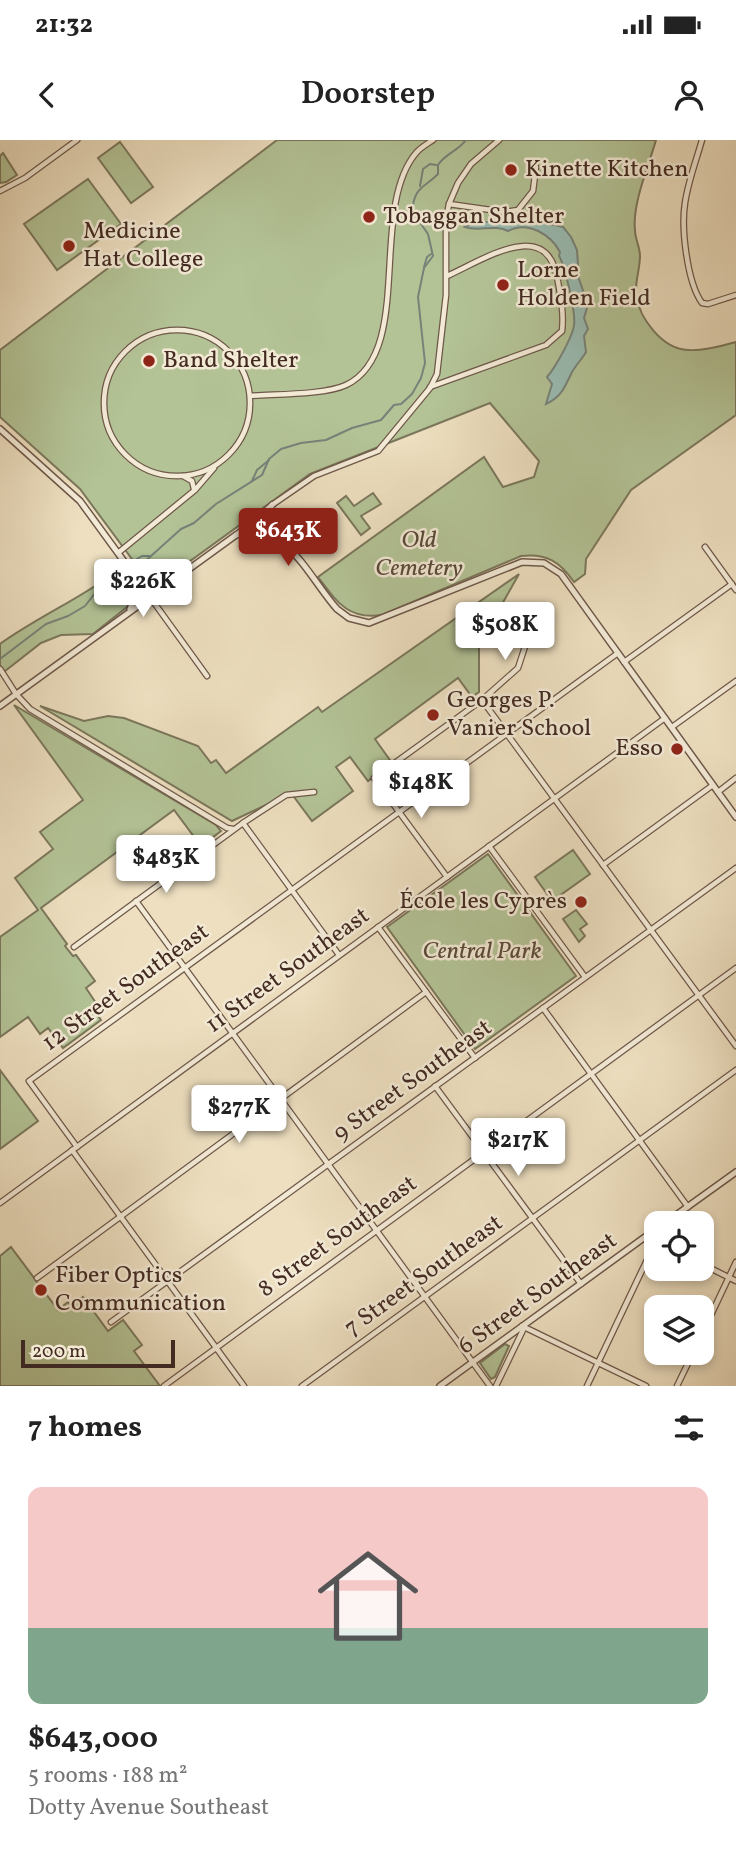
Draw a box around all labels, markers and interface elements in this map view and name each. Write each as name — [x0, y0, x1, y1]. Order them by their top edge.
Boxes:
text: 21:32 — [35, 7, 93, 43]
text: Doorstep — [301, 73, 435, 117]
icon: back — [28, 76, 66, 114]
icon: person — [670, 76, 708, 114]
place label: Kinette Kitchen — [525, 153, 689, 187]
marker: Kinette Kitchen — [503, 162, 519, 178]
place label: Tobaggan Shelter — [383, 200, 564, 234]
marker: Tobaggan Shelter — [361, 209, 377, 225]
place label: Medicine Hat College — [83, 215, 203, 277]
marker: Medicine Hat College — [61, 238, 77, 254]
place label: Lorne Holden Field — [517, 254, 651, 316]
marker: Lorne Holden Field — [495, 277, 511, 293]
place label: Band Shelter — [163, 344, 298, 378]
marker: Band Shelter — [141, 353, 157, 369]
pin: $643K — [239, 508, 337, 568]
text: $643K — [255, 515, 321, 547]
park label: Old Cemetery — [375, 524, 463, 586]
pin: $226K — [94, 560, 192, 619]
text: $226K — [110, 566, 176, 598]
pin: $508K — [456, 602, 554, 662]
text: $508K — [471, 609, 539, 641]
place label: Georges P. Vanier School — [447, 684, 591, 746]
marker: Georges P. Vanier School — [425, 707, 441, 723]
place label: Esso — [615, 732, 663, 766]
marker: Esso — [669, 741, 685, 757]
pin: $148K — [372, 760, 470, 820]
text: $148K — [389, 767, 454, 799]
pin: $483K — [117, 836, 215, 895]
text: $483K — [132, 842, 200, 874]
place label: École les Cyprès — [399, 885, 567, 919]
marker: École les Cyprès — [573, 894, 589, 910]
street label: 11 Street Southeast — [199, 900, 377, 1042]
street label: 12 Street Southeast — [36, 916, 216, 1060]
park label: Central Park — [422, 935, 542, 969]
street label: 9 Street Southeast — [326, 1012, 500, 1150]
pin: $277K — [190, 1086, 288, 1145]
text: $277K — [207, 1092, 271, 1124]
pin: $217K — [469, 1118, 567, 1178]
text: $217K — [487, 1125, 549, 1157]
street label: 8 Street Southeast — [252, 1168, 424, 1306]
street label: 7 Street Southeast — [338, 1207, 510, 1345]
map controls — [644, 1211, 714, 1365]
button: locate — [644, 1211, 714, 1281]
street label: 6 Street Southeast — [452, 1225, 624, 1363]
place label: Fiber Optics Communication — [55, 1259, 226, 1321]
marker: Fiber Optics Communication — [33, 1282, 49, 1298]
button: layers — [644, 1295, 714, 1365]
scale bar — [21, 1337, 175, 1369]
text: 200 m — [32, 1339, 86, 1365]
text: 7 homes — [28, 1407, 142, 1449]
icon: filters — [670, 1409, 708, 1447]
icon: home — [305, 1533, 431, 1659]
text: $643,000 — [28, 1718, 158, 1760]
text: 5 rooms · 188 m² — [28, 1760, 187, 1792]
text: Dotty Avenue Southeast — [28, 1792, 269, 1824]

